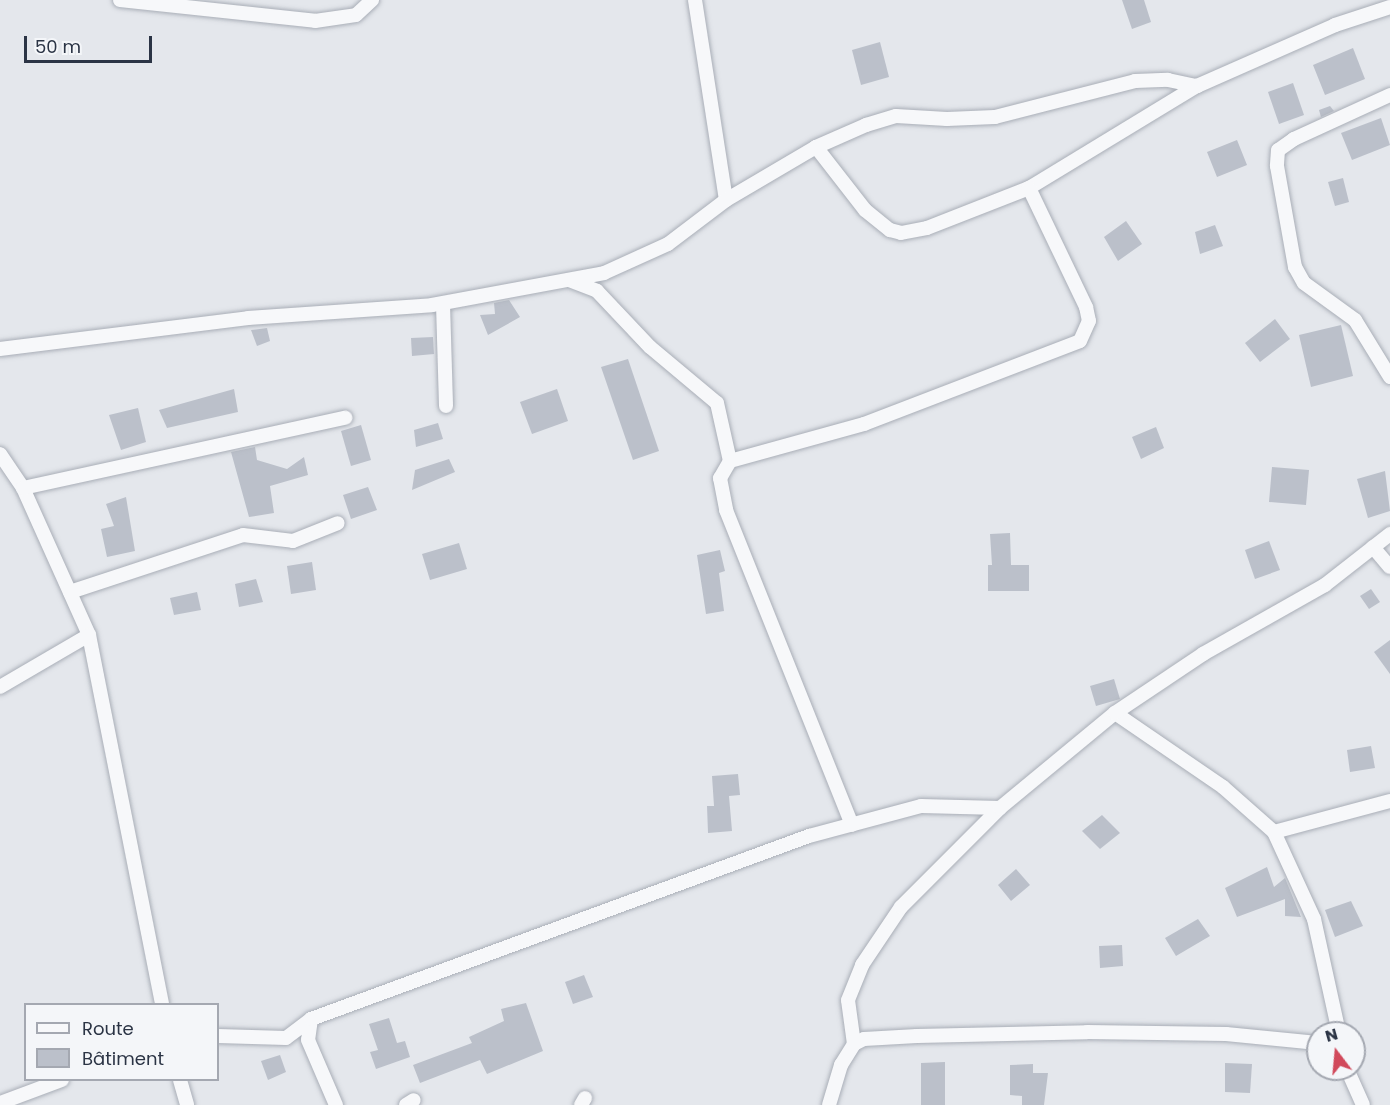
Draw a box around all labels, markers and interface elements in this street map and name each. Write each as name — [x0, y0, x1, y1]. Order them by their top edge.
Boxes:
scale bar — [27, 24, 154, 62]
text: 50 m — [35, 34, 81, 59]
legend — [24, 1003, 219, 1081]
text: Route — [82, 1016, 134, 1041]
north arrow — [1306, 1021, 1366, 1081]
text: N — [1322, 1022, 1340, 1048]
text: Bâtiment — [82, 1046, 164, 1071]

